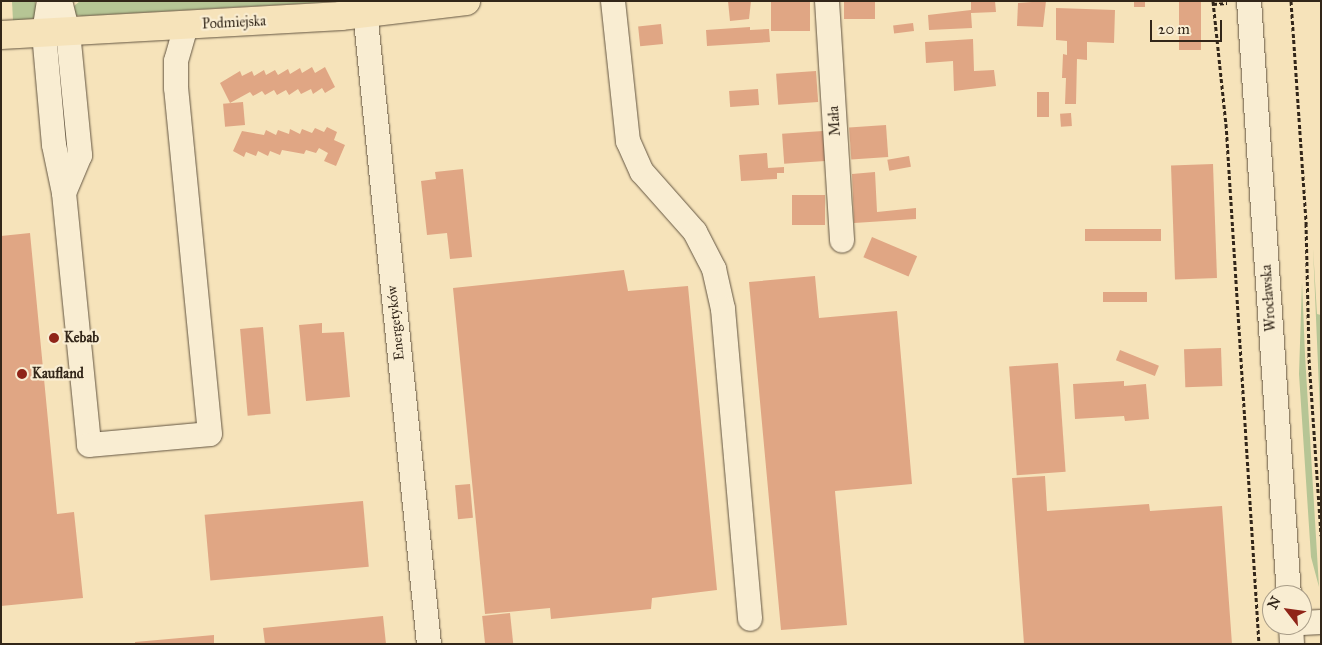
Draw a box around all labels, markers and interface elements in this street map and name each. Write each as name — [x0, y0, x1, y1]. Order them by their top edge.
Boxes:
scale bar — [1152, 10, 1224, 42]
street label: Podmiejska — [202, 13, 266, 33]
text: 20 m — [1158, 20, 1190, 38]
street label: Mała — [826, 105, 844, 137]
street label: Wrocławska — [1258, 264, 1280, 332]
street label: Energetyków — [384, 285, 408, 361]
place label: Kebab — [64, 330, 99, 346]
marker: Kebab — [48, 332, 60, 344]
place label: Kaufland — [32, 366, 84, 382]
marker: Kaufland — [16, 368, 28, 380]
north arrow — [1262, 585, 1312, 635]
text: N — [1264, 593, 1285, 612]

